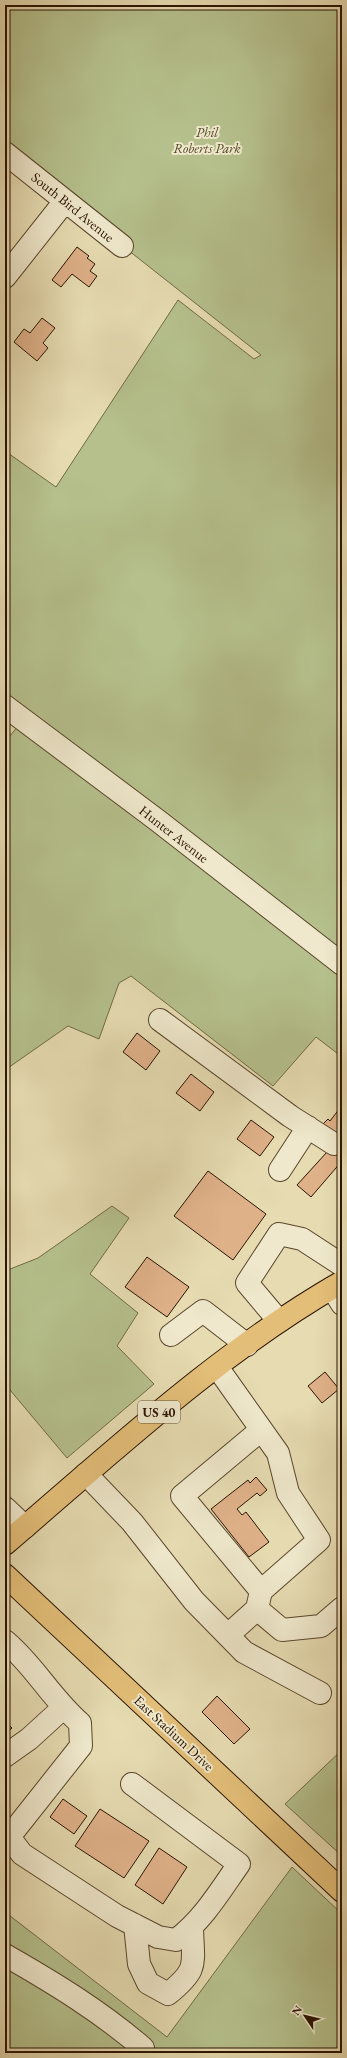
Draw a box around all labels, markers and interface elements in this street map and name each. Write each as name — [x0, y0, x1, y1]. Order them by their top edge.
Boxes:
park label: Phil Roberts Park — [173, 123, 241, 157]
street label: South Bird Avenue — [28, 168, 119, 246]
street label: Hunter Avenue — [136, 801, 213, 867]
road number: US 40 — [138, 1401, 180, 1423]
street label: East Stadium Drive — [130, 1691, 218, 1775]
north arrow — [285, 1996, 325, 2036]
text: N — [289, 2003, 305, 2018]

